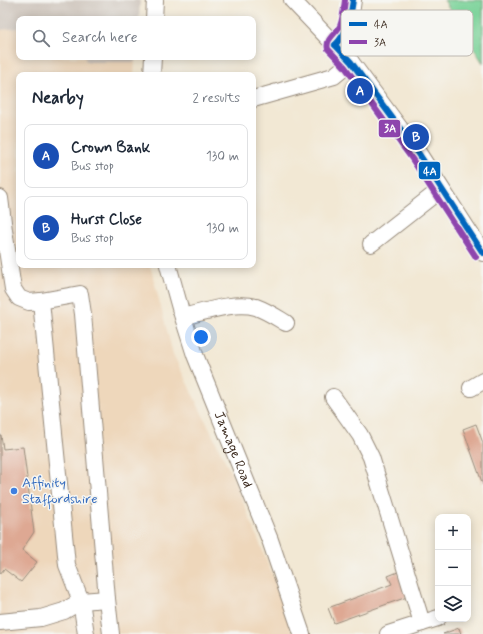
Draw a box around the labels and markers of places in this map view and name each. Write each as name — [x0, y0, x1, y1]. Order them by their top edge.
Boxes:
pin: A — [347, 76, 373, 106]
pin: B — [403, 122, 429, 152]
place label: Affinity Staffordshire — [22, 474, 97, 510]
marker: Affinity Staffordshire — [9, 486, 19, 496]

